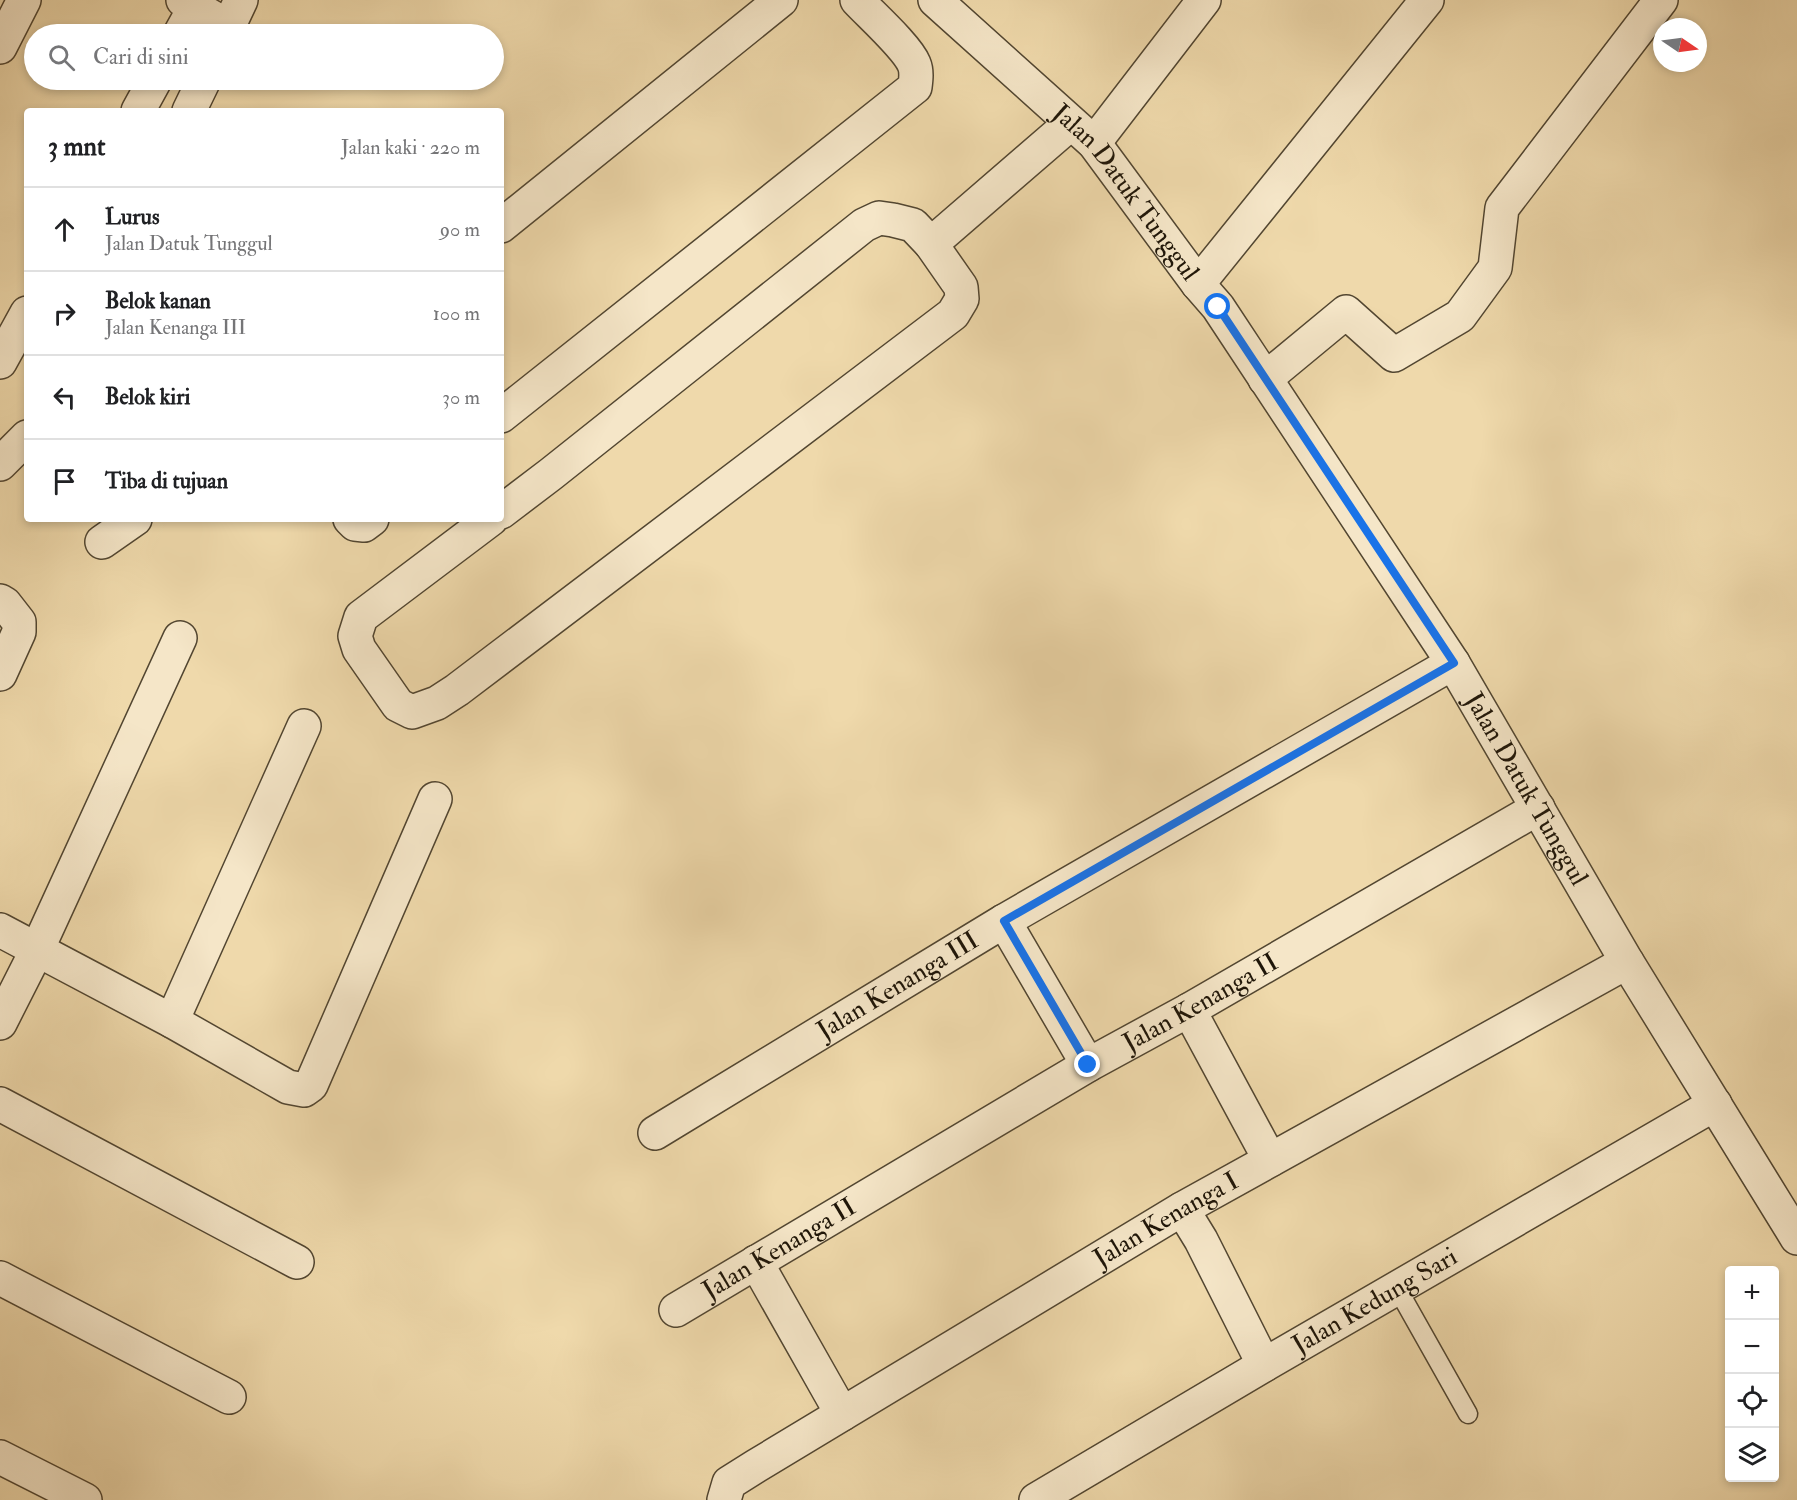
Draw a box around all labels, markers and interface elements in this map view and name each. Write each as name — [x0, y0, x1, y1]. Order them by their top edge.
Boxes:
north arrow — [1653, 18, 1707, 72]
search box — [24, 24, 504, 90]
icon: search — [45, 41, 78, 74]
text: Cari di sini — [93, 43, 189, 71]
street label: Jalan Datuk Tunggul — [1045, 96, 1206, 287]
text: 3 mnt — [48, 131, 105, 163]
text: Jalan kaki · 220 m — [341, 135, 480, 160]
text: Lurus — [105, 203, 159, 231]
icon: ahead — [48, 213, 81, 246]
text: 90 m — [440, 217, 480, 242]
text: Jalan Datuk Tunggul — [105, 231, 273, 256]
text: Belok kanan — [105, 287, 211, 315]
route start — [1204, 293, 1230, 319]
icon: right — [48, 297, 81, 330]
text: 100 m — [433, 301, 480, 326]
text: Jalan Kenanga III — [105, 315, 246, 340]
icon: left — [48, 381, 81, 414]
text: Belok kiri — [105, 383, 190, 411]
text: 30 m — [442, 385, 480, 410]
icon: arrive — [48, 465, 81, 498]
text: Tiba di tujuan — [105, 467, 228, 495]
street label: Jalan Datuk Tunggul — [1457, 686, 1595, 892]
street label: Jalan Kenanga III — [810, 924, 985, 1047]
street label: Jalan Kenanga II — [1116, 946, 1284, 1059]
route end — [1074, 1051, 1100, 1077]
street label: Jalan Kenanga I — [1087, 1165, 1244, 1275]
street label: Jalan Kenanga II — [696, 1191, 862, 1307]
street label: Jalan Kedung Sari — [1286, 1241, 1463, 1362]
map controls — [1725, 1266, 1779, 1482]
button: + — [1725, 1266, 1779, 1320]
button: − — [1725, 1320, 1779, 1374]
button: locate — [1725, 1374, 1779, 1428]
button: layers — [1725, 1428, 1779, 1482]

